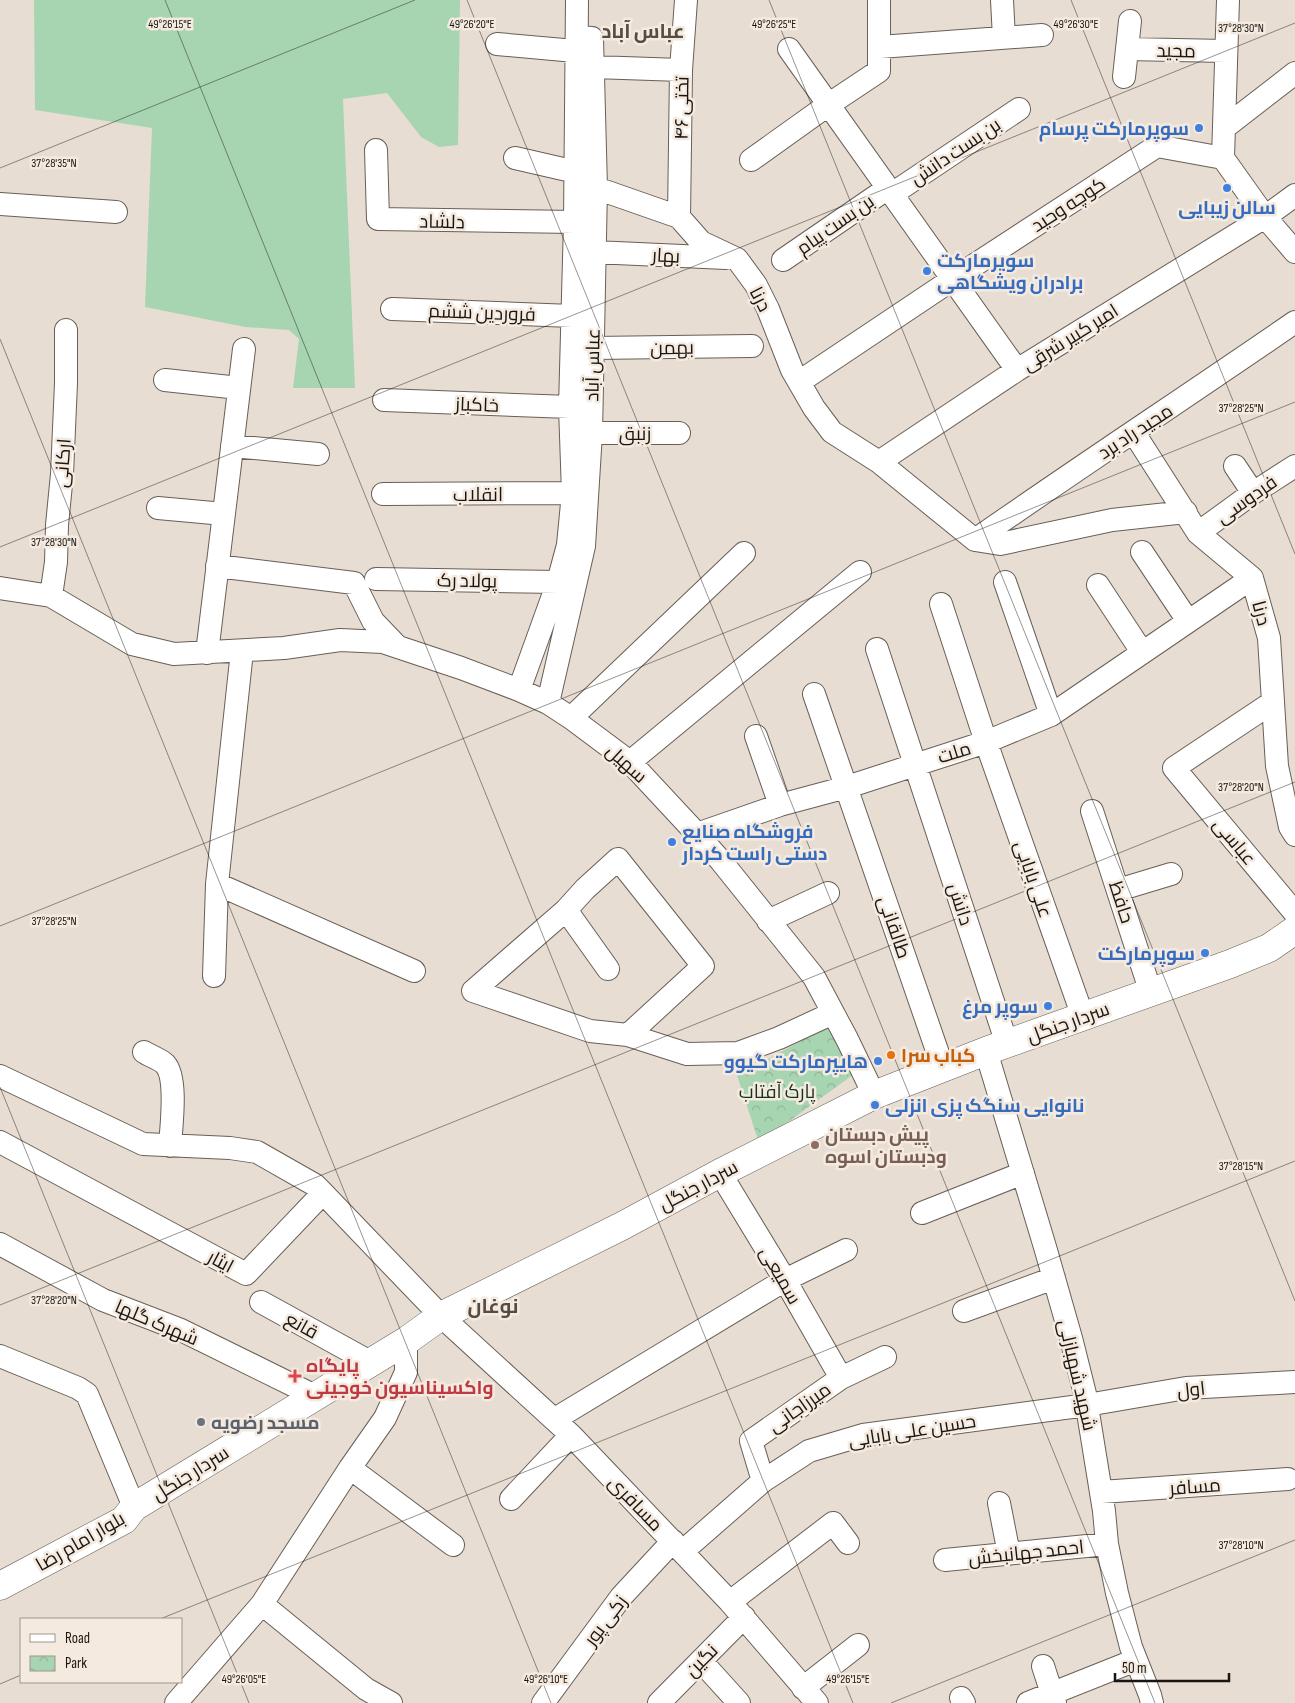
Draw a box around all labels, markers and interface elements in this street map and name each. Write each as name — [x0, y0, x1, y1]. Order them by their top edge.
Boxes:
text: 49°26'15"E — [148, 17, 192, 32]
text: 49°26'20"E — [450, 17, 494, 32]
text: 49°26'25"E — [752, 17, 796, 32]
text: 49°26'30"E — [1054, 17, 1098, 32]
district label: عباس آباد — [601, 20, 685, 44]
text: 37°28'30"N — [1218, 21, 1264, 36]
street label: مجید — [1156, 40, 1196, 63]
street label: تختی ۴۶ — [670, 76, 695, 140]
street label: بن بست دانش — [906, 114, 1006, 191]
place label: سوپرمارکت پرسام — [1039, 118, 1189, 142]
marker: سوپرمارکت پرسام — [1193, 122, 1205, 134]
text: 37°28'35"N — [31, 156, 77, 171]
street label: کوچه وحید — [1027, 173, 1110, 238]
marker: سالن زیبایی — [1221, 182, 1233, 194]
street label: بن بست پیام — [793, 190, 880, 261]
place label: سالن زیبایی — [1178, 197, 1276, 220]
street label: دلشاد — [419, 211, 465, 234]
street label: بهار — [650, 244, 681, 269]
place label: سوپرمارکت برادران ویشگاهی — [937, 250, 1083, 295]
marker: سوپرمارکت برادران ویشگاهی — [921, 265, 933, 277]
street label: درنا — [744, 283, 776, 316]
street label: فروردین ششم — [428, 300, 536, 328]
street label: امیر کبیر شرقی — [1018, 300, 1123, 377]
street label: عباس آباد — [581, 328, 606, 402]
street label: بهمن — [650, 337, 694, 360]
street label: خاکباز — [453, 393, 499, 418]
street label: مجید راد برد — [1094, 400, 1178, 465]
text: 37°28'25"N — [1218, 401, 1264, 416]
street label: زنبق — [619, 423, 651, 446]
street label: ارکانی — [50, 438, 77, 489]
street label: فردوسی — [1212, 471, 1282, 530]
street label: انقلاب — [453, 484, 503, 507]
text: 37°28'30"N — [31, 535, 77, 550]
street label: پولاد رک — [437, 569, 497, 594]
street label: درنا — [1246, 598, 1275, 628]
street label: ملت — [935, 738, 974, 769]
street label: سهیل — [601, 740, 651, 788]
text: 37°28'20"N — [1218, 780, 1264, 795]
street label: عباسی — [1207, 814, 1260, 870]
place label: فروشگاه صنایع دستی راست کردار — [681, 821, 827, 866]
marker: فروشگاه صنایع دستی راست کردار — [666, 836, 678, 848]
street label: علی بابایی — [1009, 838, 1056, 921]
street label: حافظ — [1103, 879, 1138, 926]
street label: دانش — [942, 880, 977, 928]
street label: طالقانی — [872, 893, 915, 962]
text: 37°28'25"N — [31, 914, 77, 929]
place label: سوپرمارکت — [1098, 943, 1195, 967]
marker: سوپرمارکت — [1199, 947, 1211, 959]
place label: سوپر مرغ — [962, 996, 1038, 1020]
street label: سردار جنگل — [1024, 998, 1113, 1049]
marker: سوپر مرغ — [1042, 1000, 1054, 1012]
place label: کباب سرا — [901, 1045, 975, 1068]
marker: کباب سرا — [885, 1049, 897, 1061]
place label: هایپرمارکت گیوو — [724, 1051, 868, 1075]
marker: هایپرمارکت گیوو — [872, 1055, 884, 1067]
park label: پارک آفتاب — [739, 1081, 815, 1104]
place label: نانوایی سنگک پزی انزلی — [885, 1095, 1084, 1119]
marker: نانوایی سنگک پزی انزلی — [869, 1099, 881, 1111]
place label: پیش دبستان ودبستان اسوه — [825, 1124, 947, 1169]
marker: پیش دبستان ودبستان اسوه — [809, 1139, 821, 1151]
street label: سردار جنگل — [655, 1156, 742, 1217]
text: 37°28'15"N — [1219, 1159, 1263, 1174]
street label: سمیعی — [754, 1243, 805, 1309]
street label: ایثار — [202, 1246, 237, 1279]
text: 37°28'20"N — [31, 1293, 77, 1308]
street label: شهرک گلها — [111, 1295, 202, 1351]
district label: نوغان — [468, 1295, 518, 1319]
street label: قانع — [280, 1308, 322, 1346]
street label: شهید شهبازلی — [1053, 1317, 1101, 1433]
place label: پایگاه واکسیناسیون خوجینی — [306, 1355, 494, 1400]
marker: پایگاه واکسیناسیون خوجینی — [288, 1369, 302, 1383]
street label: میرزاجانی — [764, 1378, 836, 1438]
street label: اول — [1176, 1378, 1206, 1403]
street label: حسین علی بابایی — [847, 1410, 978, 1453]
place label: مسجد رضویه — [211, 1412, 319, 1435]
marker: مسجد رضویه — [195, 1416, 207, 1428]
street label: سردار جنگل — [148, 1442, 233, 1507]
street label: مسافری — [603, 1471, 667, 1537]
street label: مسافر — [1168, 1474, 1222, 1501]
street label: بلوار امام رضا — [32, 1508, 130, 1578]
street label: احمد جهانبخش — [967, 1536, 1085, 1571]
text: 37°28'10"N — [1218, 1538, 1264, 1553]
street label: زکی پور — [579, 1591, 633, 1652]
legend — [20, 1618, 182, 1683]
text: Road — [65, 1629, 90, 1648]
street label: نگین — [681, 1640, 723, 1682]
scale bar — [1115, 1650, 1229, 1682]
text: Park — [65, 1654, 87, 1673]
text: 50 m — [1122, 1659, 1147, 1678]
text: 49°26'05"E — [222, 1672, 266, 1687]
text: 49°26'10"E — [524, 1672, 568, 1687]
text: 49°26'15"E — [826, 1672, 870, 1687]

